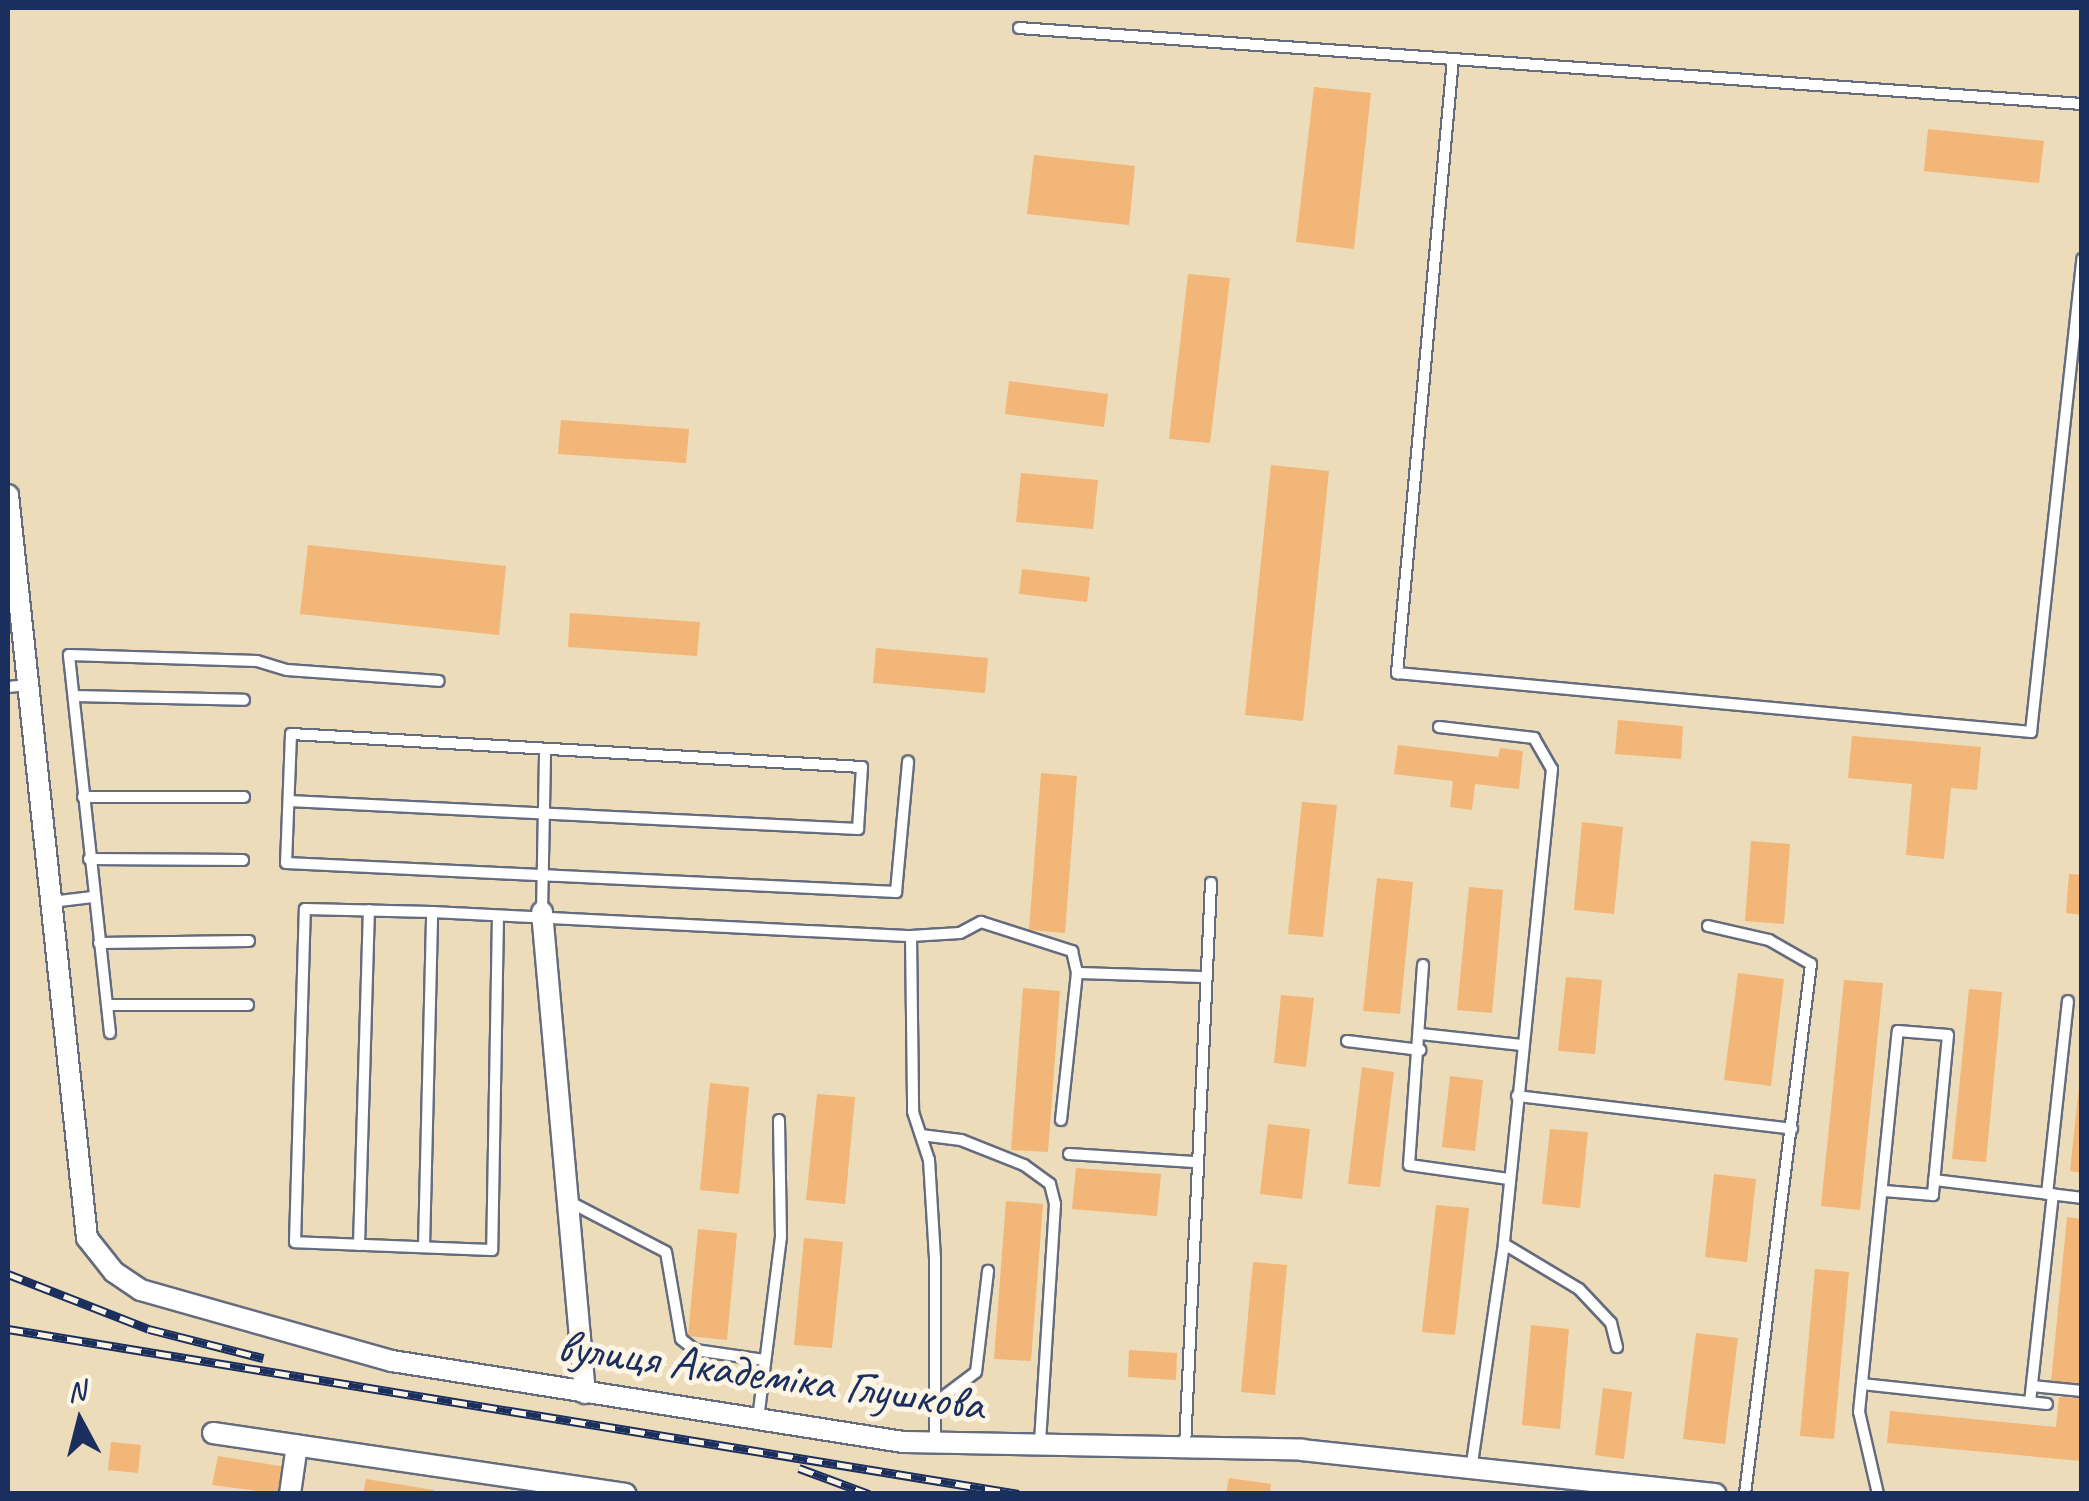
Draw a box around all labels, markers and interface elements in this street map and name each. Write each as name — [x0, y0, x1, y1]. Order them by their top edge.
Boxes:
street label: вулиця Академіка Глушкова — [553, 1316, 989, 1434]
north arrow — [30, 1371, 130, 1471]
text: N — [66, 1372, 87, 1409]

